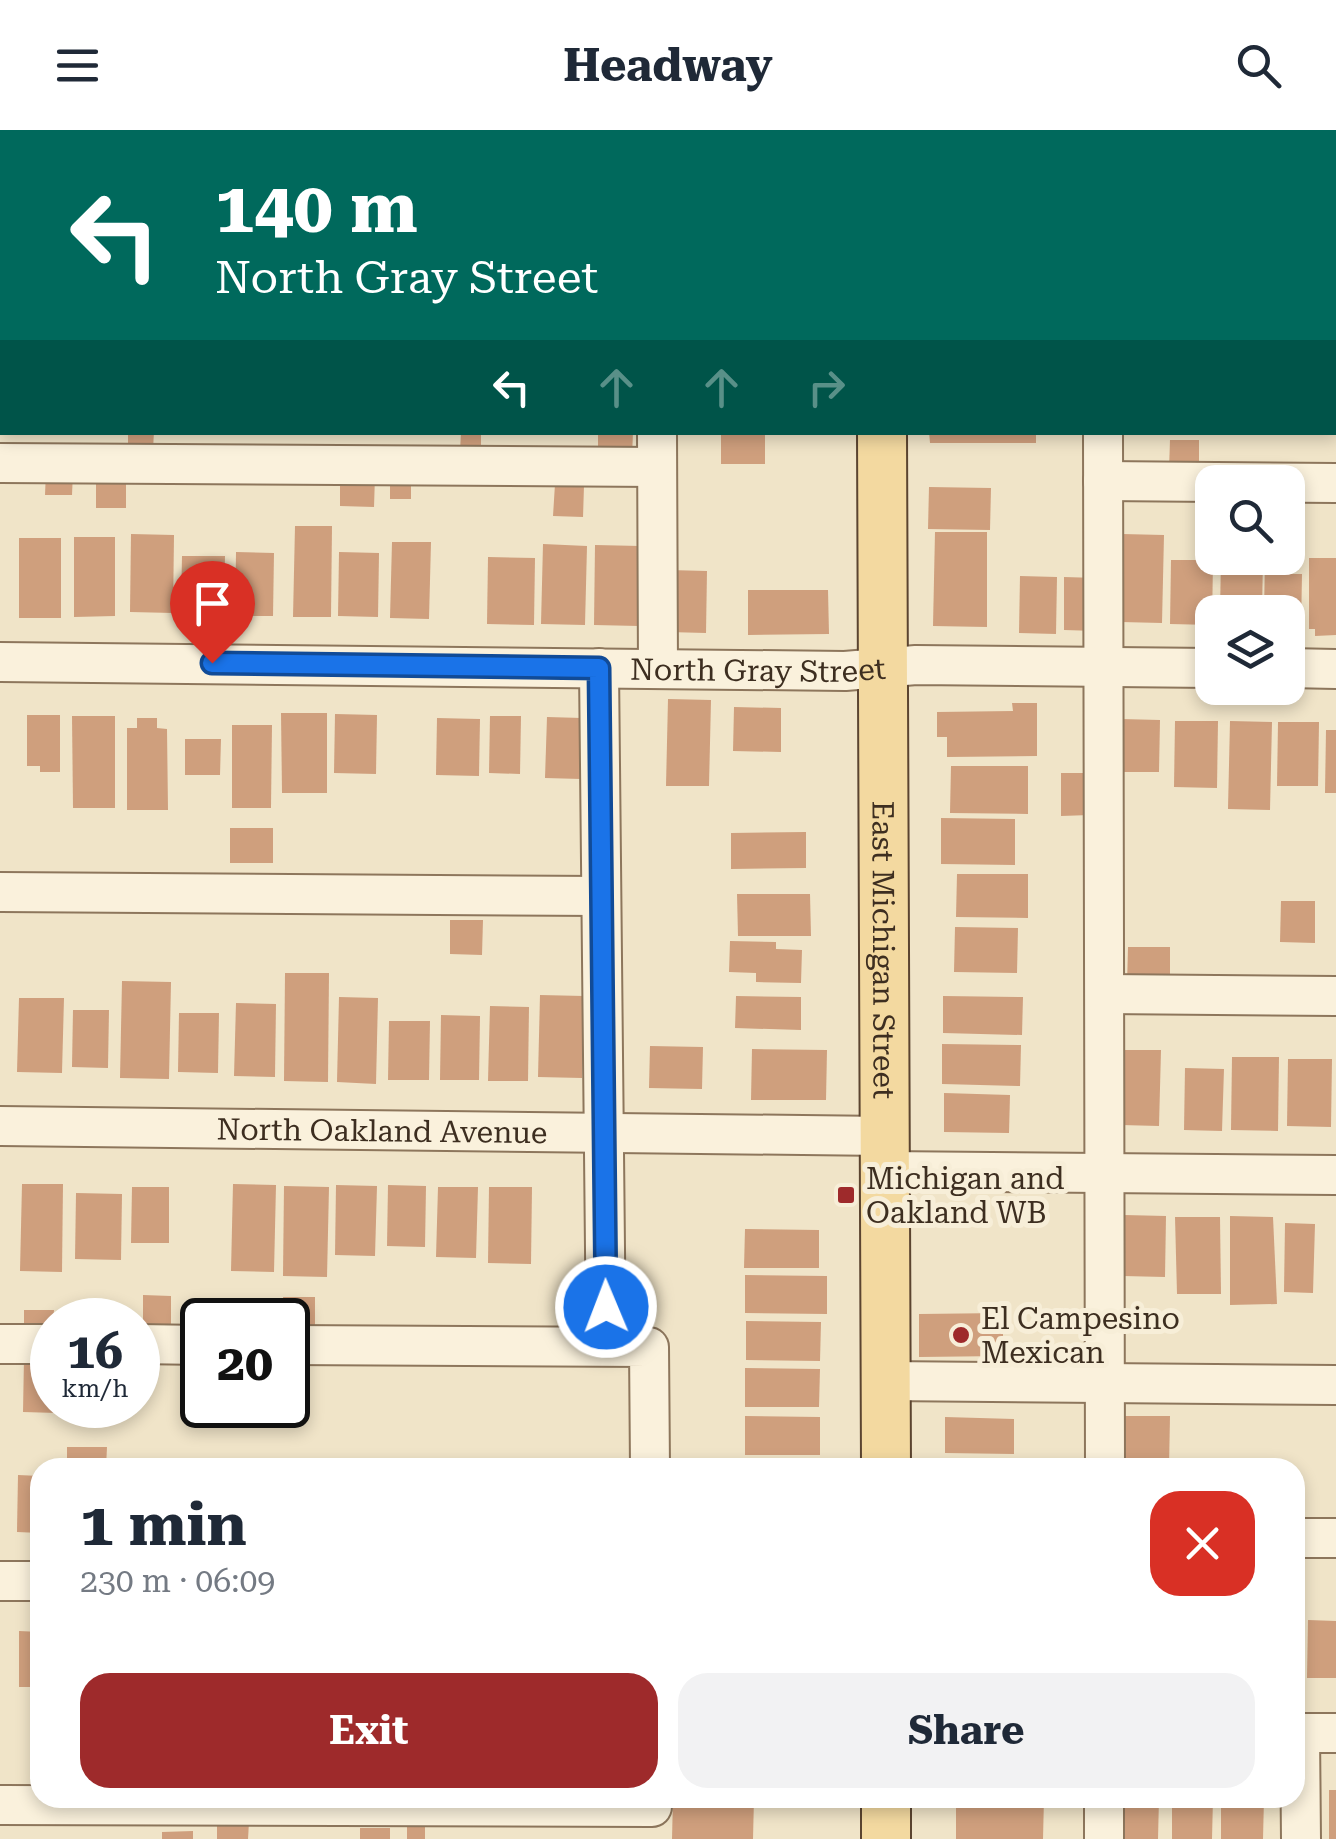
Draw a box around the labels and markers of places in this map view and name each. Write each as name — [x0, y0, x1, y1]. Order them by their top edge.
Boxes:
pin — [170, 561, 255, 664]
place label: Michigan and Oakland WB — [866, 1161, 1065, 1230]
marker: Michigan and Oakland WB — [835, 1184, 857, 1206]
place label: El Campesino Mexican — [981, 1301, 1180, 1370]
marker: El Campesino Mexican — [950, 1324, 972, 1346]

